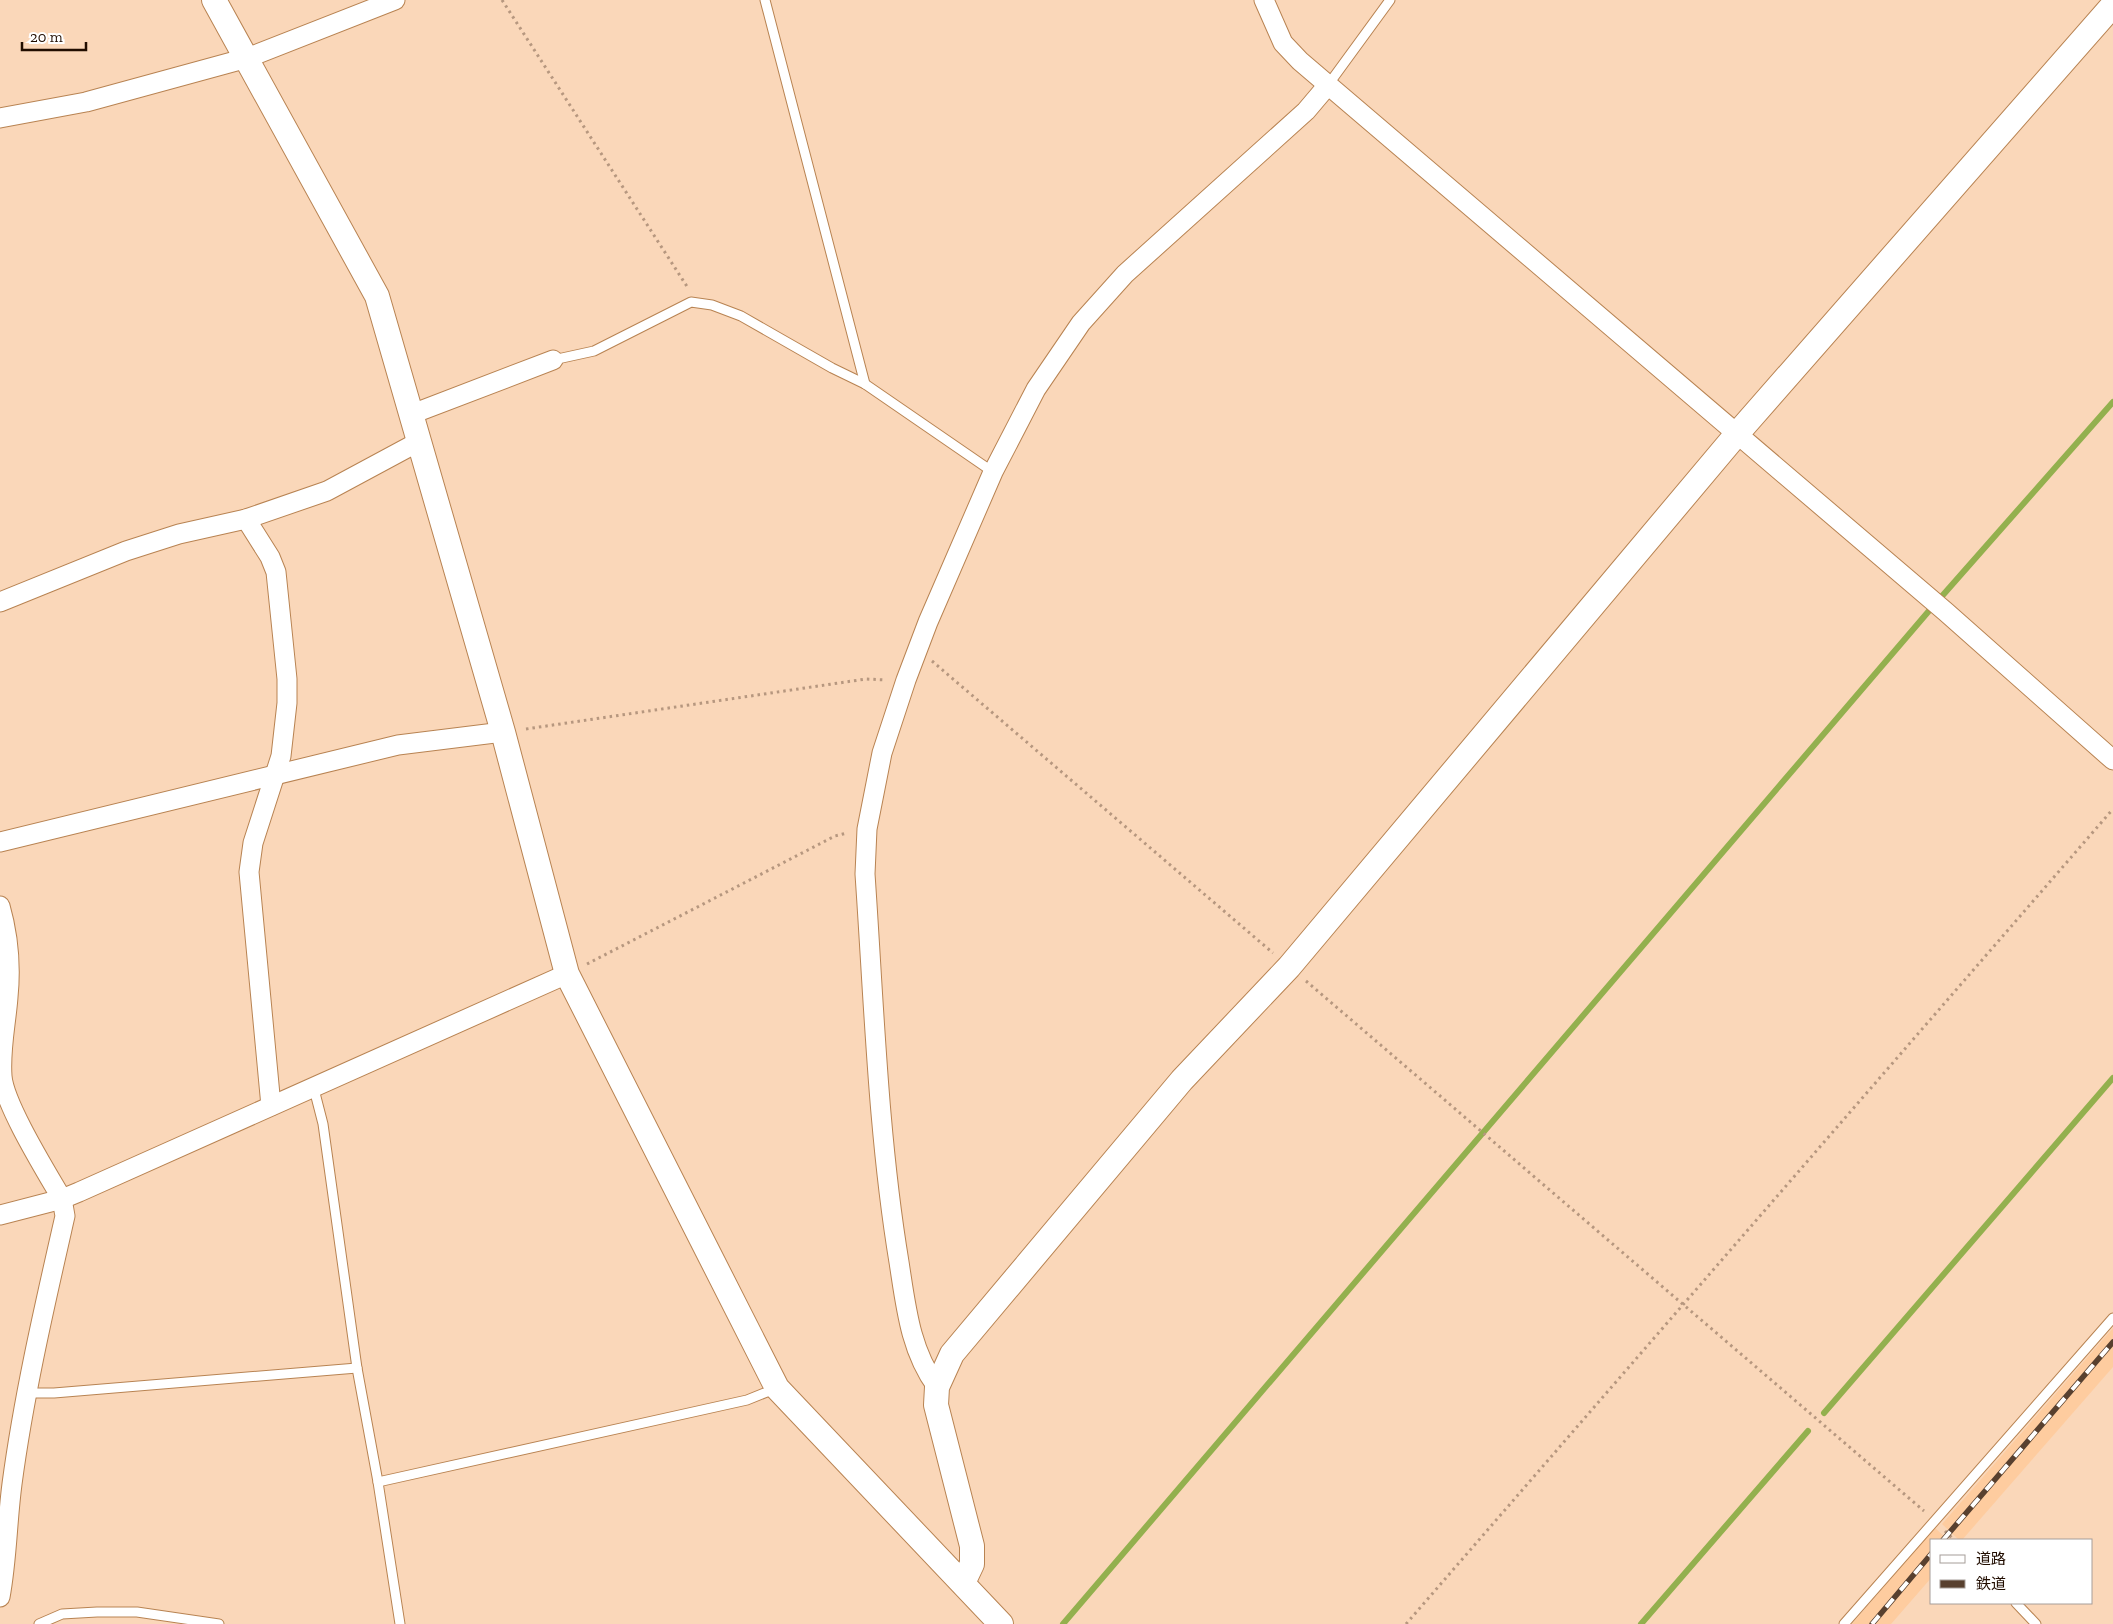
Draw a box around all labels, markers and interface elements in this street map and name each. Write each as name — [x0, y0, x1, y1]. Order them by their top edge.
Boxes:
scale bar — [22, 20, 86, 52]
text: 20 m — [30, 28, 63, 46]
legend — [1930, 1539, 2093, 1604]
text: 道路 — [1976, 1550, 2006, 1568]
text: 鉄道 — [1976, 1575, 2006, 1593]

